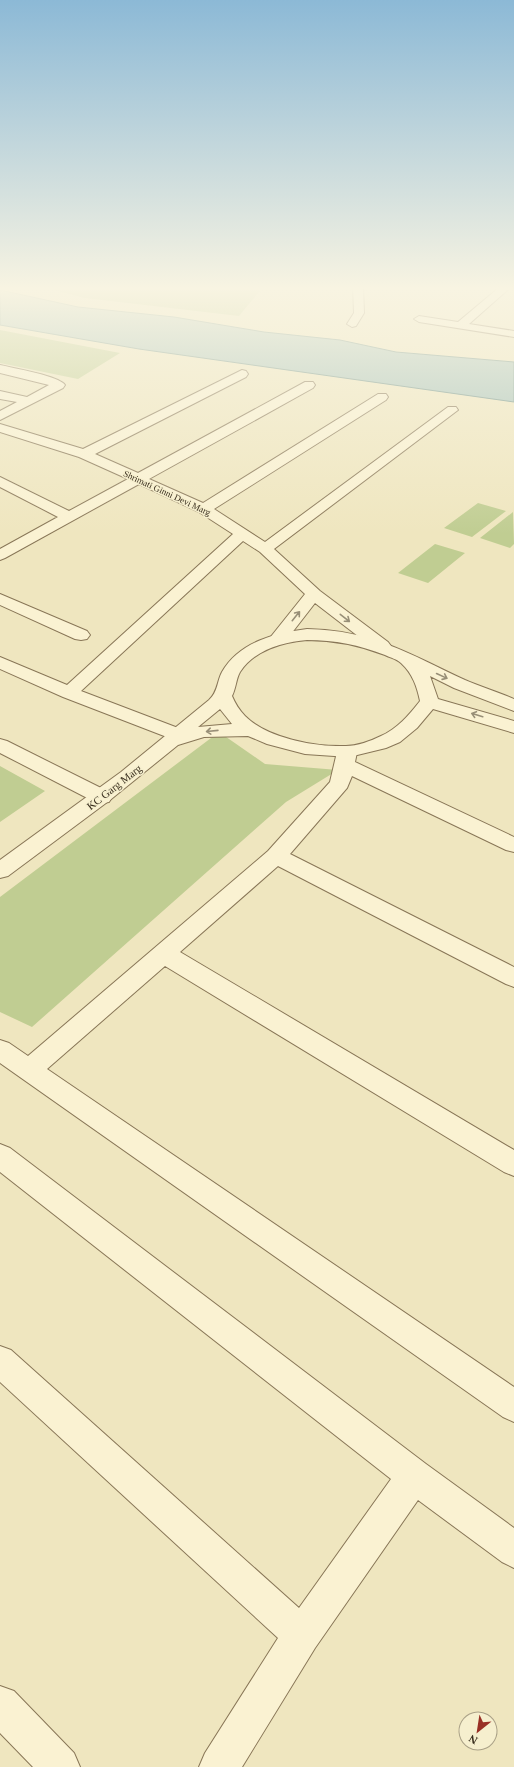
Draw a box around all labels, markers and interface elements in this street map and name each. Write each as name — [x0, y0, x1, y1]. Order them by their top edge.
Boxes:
street label: Shrimati Ginni Devi Marg — [122, 468, 213, 518]
one-way arrow — [291, 611, 300, 622]
one-way arrow — [339, 613, 350, 622]
one-way arrow — [436, 673, 448, 680]
one-way arrow — [471, 711, 484, 718]
one-way arrow — [206, 728, 219, 735]
street label: KC Garg Marg — [84, 762, 144, 812]
north arrow — [458, 1711, 498, 1751]
text: N — [467, 1732, 479, 1747]

